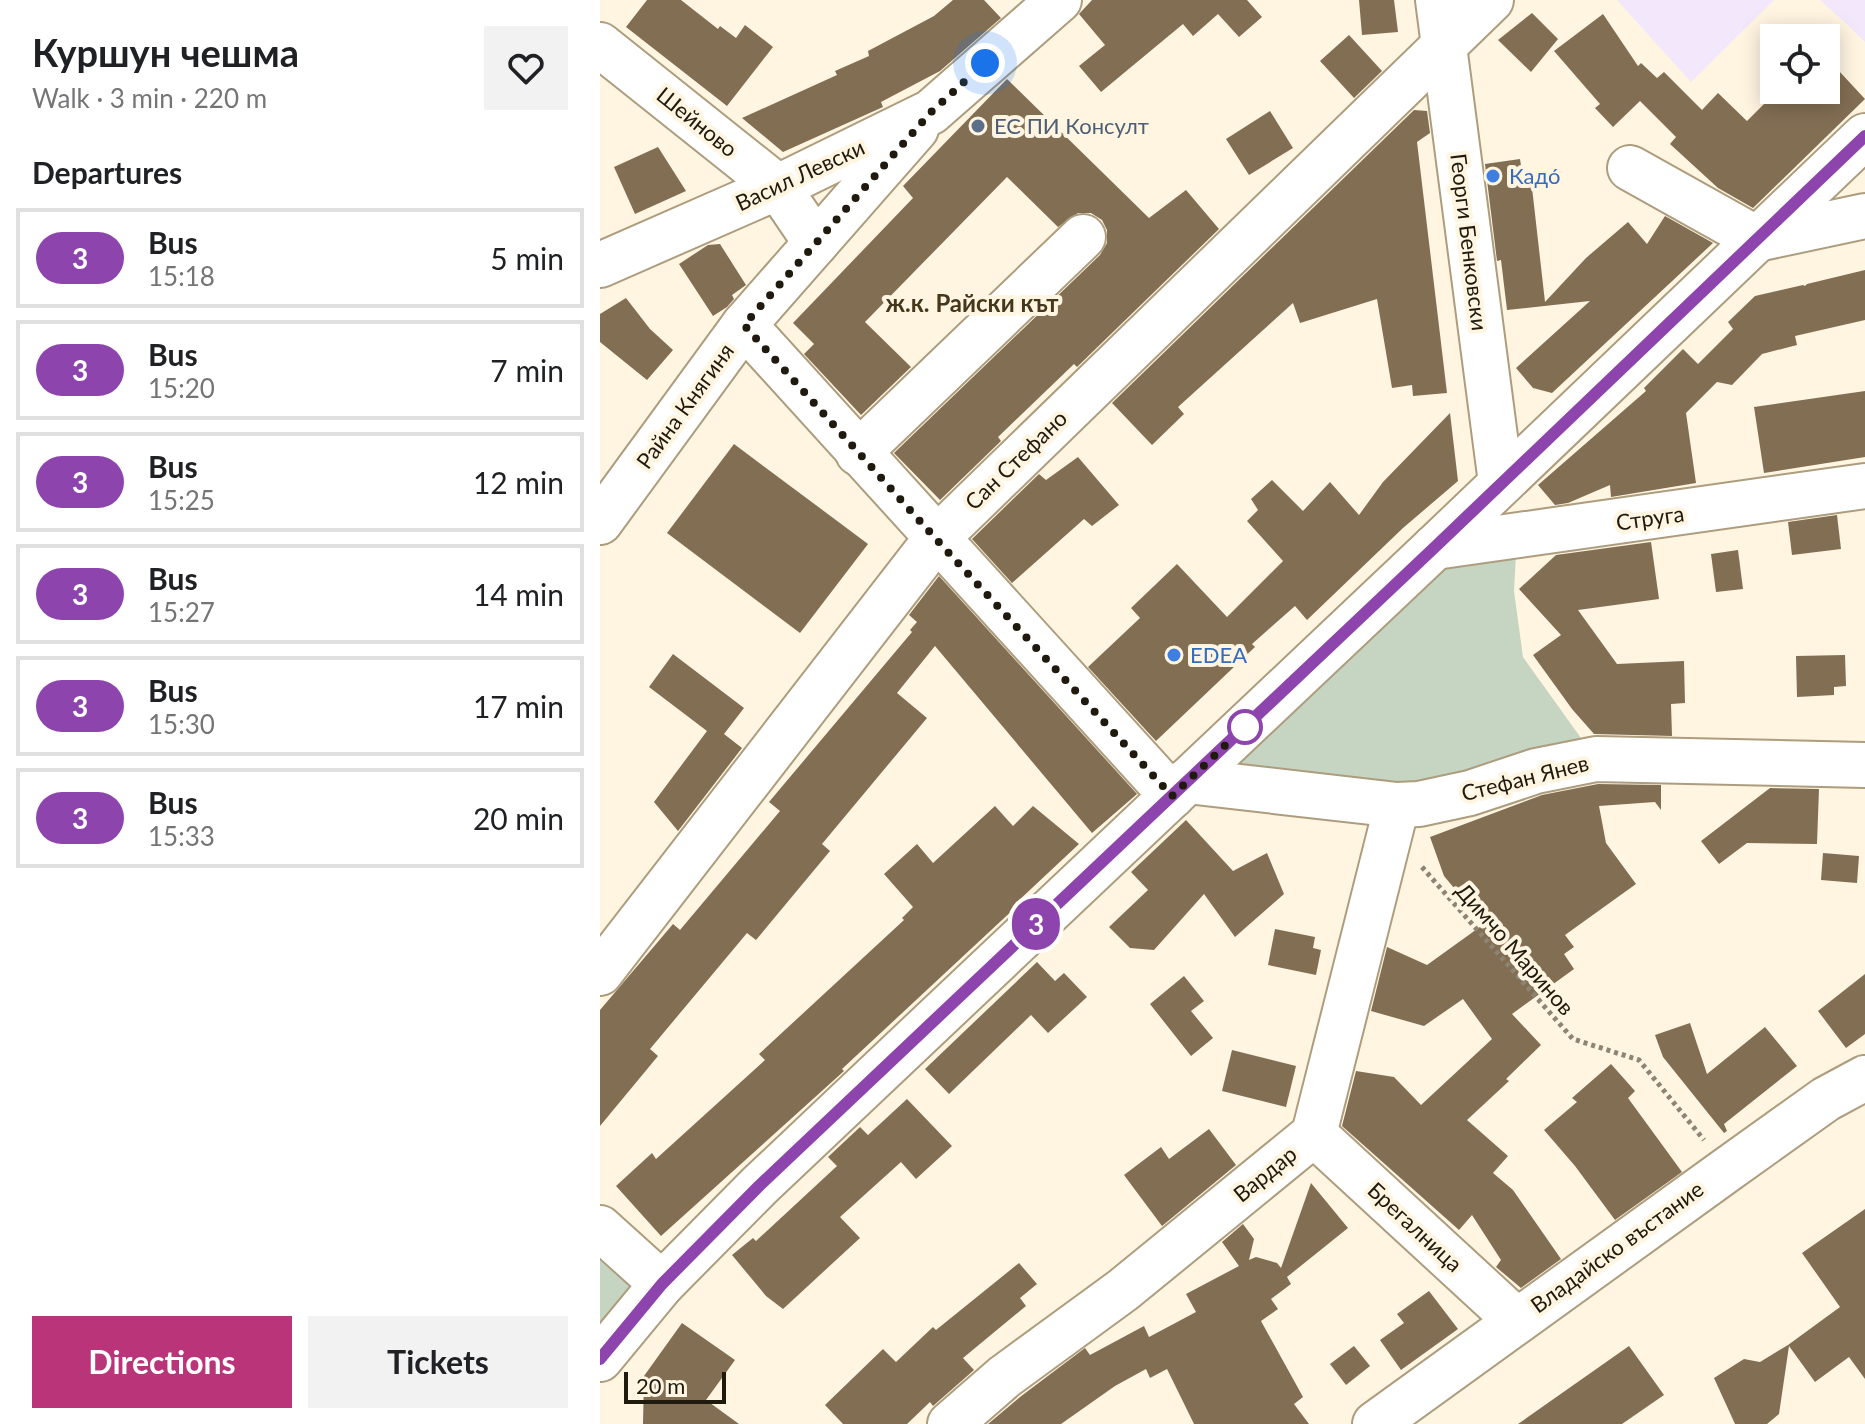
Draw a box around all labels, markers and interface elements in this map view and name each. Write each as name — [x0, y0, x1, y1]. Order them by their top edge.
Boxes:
map controls — [1760, 24, 1840, 104]
button: locate — [1760, 24, 1840, 104]
button: heart — [484, 26, 568, 110]
text: Куршун чешма — [32, 29, 299, 75]
your location — [965, 43, 1005, 83]
street label: Шейново — [652, 81, 743, 162]
text: Walk · 3 min · 220 m — [32, 82, 267, 114]
place label: ЕС ПИ Консулт — [994, 112, 1149, 139]
marker: ЕС ПИ Консулт — [969, 117, 987, 135]
street label: Васил Левски — [731, 133, 869, 216]
street label: Георги Бенковски — [1445, 152, 1494, 332]
text: Departures — [32, 154, 182, 190]
place label: Кадó — [1509, 162, 1561, 189]
marker: Кадó — [1484, 167, 1502, 185]
text: Bus — [148, 224, 198, 260]
text: 5 min — [490, 240, 564, 276]
text: 3 — [72, 241, 88, 275]
text: 15:18 — [148, 260, 215, 292]
district label: ж.к. Райски кът — [886, 288, 1059, 317]
text: Bus — [148, 336, 198, 372]
street label: Райна Княгиня — [630, 338, 739, 474]
text: 7 min — [490, 352, 564, 388]
text: 3 — [72, 353, 88, 387]
text: 15:20 — [148, 372, 215, 404]
street label: Сан Стефано — [959, 404, 1072, 515]
text: Bus — [148, 448, 198, 484]
text: 12 min — [473, 464, 564, 500]
text: 3 — [72, 465, 88, 499]
text: 15:25 — [148, 484, 215, 516]
street label: Струга — [1614, 499, 1686, 536]
text: Bus — [148, 560, 198, 596]
text: 14 min — [473, 576, 564, 612]
text: 3 — [72, 577, 88, 611]
text: 15:27 — [148, 596, 215, 628]
place label: EDEA — [1190, 641, 1247, 668]
marker: EDEA — [1165, 646, 1183, 664]
text: Bus — [148, 672, 198, 708]
text: 17 min — [473, 688, 564, 724]
text: 3 — [72, 689, 88, 723]
text: 15:30 — [148, 708, 215, 740]
unlabelled marker — [1228, 710, 1262, 744]
street label: Стефан Янев — [1458, 749, 1591, 806]
text: Bus — [148, 784, 198, 820]
text: 20 min — [473, 800, 564, 836]
text: 3 — [72, 801, 88, 835]
text: 15:33 — [148, 820, 215, 852]
street label: Димчо Маринов — [1451, 877, 1580, 1020]
line badge: 3 — [1010, 898, 1062, 950]
text: 3 — [1028, 907, 1044, 941]
street label: Вардар — [1228, 1140, 1302, 1207]
street label: Владайско въстание — [1525, 1175, 1708, 1318]
street label: Брегалница — [1362, 1176, 1468, 1277]
button: Directions — [32, 1316, 292, 1408]
button: Tickets — [308, 1316, 568, 1408]
scale bar — [624, 1368, 726, 1404]
text: 20 m — [636, 1372, 685, 1399]

